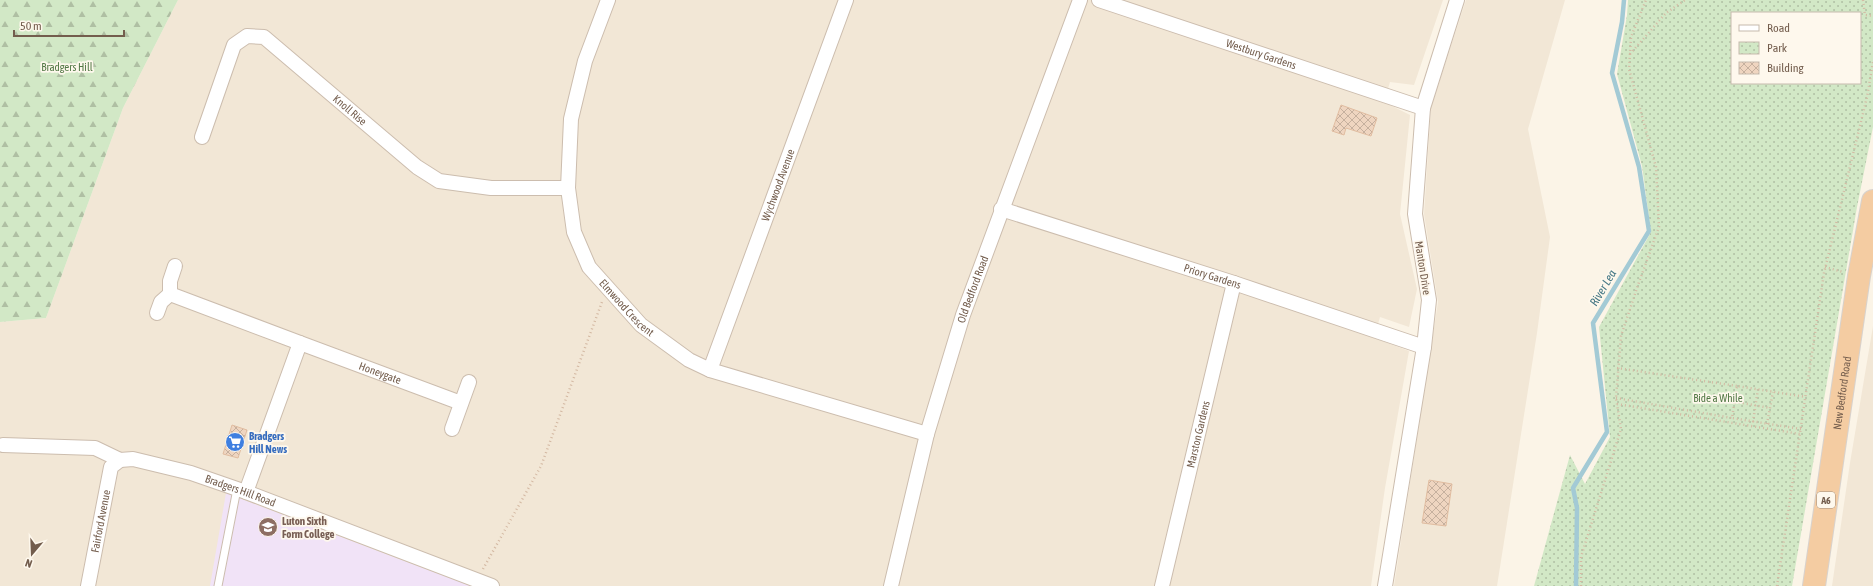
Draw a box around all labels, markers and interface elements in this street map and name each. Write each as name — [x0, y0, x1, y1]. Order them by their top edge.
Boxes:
scale bar — [14, 12, 124, 38]
legend — [1731, 12, 1861, 84]
text: 50 m — [20, 19, 42, 33]
text: Road — [1767, 21, 1790, 35]
street label: Westbury Gardens — [1225, 37, 1298, 71]
text: Park — [1767, 41, 1788, 55]
park label: Bradgers Hill — [41, 61, 93, 73]
text: Building — [1767, 61, 1805, 75]
street label: Knoll Rise — [331, 92, 369, 128]
street label: Wychwood Avenue — [759, 147, 797, 223]
street label: Manton Drive — [1413, 240, 1433, 296]
street label: Old Bedford Road — [955, 254, 990, 324]
street label: Priory Gardens — [1182, 262, 1243, 291]
water label: River Lea — [1587, 267, 1619, 309]
street label: Elmwood Crescent — [597, 277, 656, 338]
street label: New Bedford Road — [1831, 355, 1853, 431]
street label: Honeygate — [357, 360, 403, 386]
park label: Bide a While — [1693, 392, 1743, 404]
street label: Marston Gardens — [1184, 399, 1212, 469]
place label: Bradgers Hill News — [249, 430, 287, 455]
supermarket icon: Bradgers Hill News — [224, 431, 246, 453]
street label: Bradgers Hill Road — [204, 472, 277, 509]
street label: Fairford Avenue — [89, 489, 112, 554]
road number: A6 — [1817, 492, 1835, 508]
place label: Luton Sixth Form College — [282, 515, 334, 540]
school or university icon: Luton Sixth Form College — [257, 516, 279, 538]
north arrow — [12, 534, 52, 574]
text: N — [24, 557, 34, 570]

